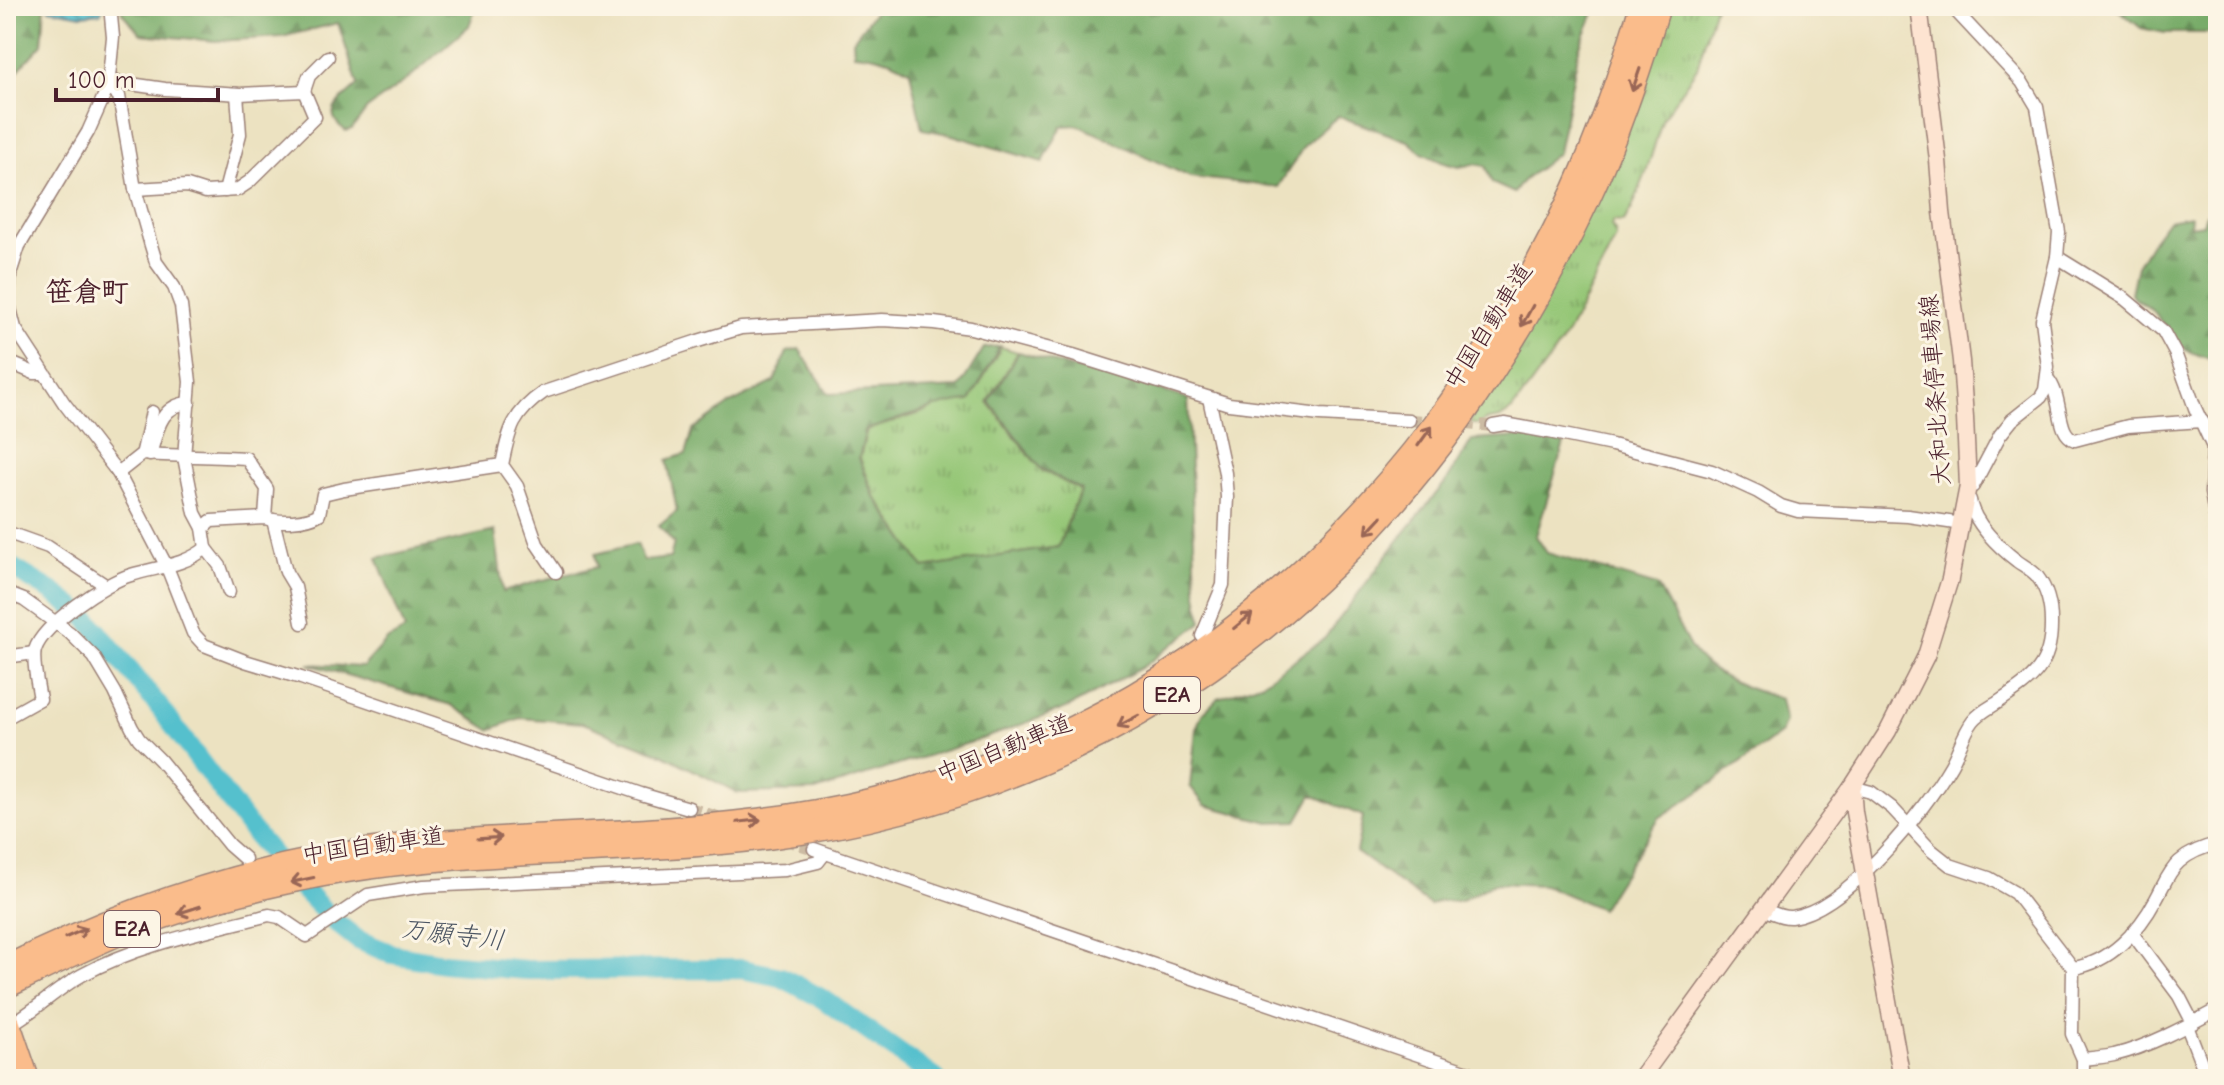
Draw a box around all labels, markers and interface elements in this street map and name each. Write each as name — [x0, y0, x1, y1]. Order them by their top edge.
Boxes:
scale bar — [56, 52, 218, 102]
text: 100 m — [68, 66, 135, 94]
one-way arrow — [1627, 67, 1642, 92]
street label: 中国自動車道 — [1438, 258, 1538, 394]
district label: 笹倉町 — [45, 276, 129, 308]
street label: 大和北条停車場線 — [1914, 293, 1956, 487]
one-way arrow — [1519, 304, 1535, 327]
one-way arrow — [1417, 426, 1434, 447]
one-way arrow — [1365, 515, 1384, 535]
one-way arrow — [1233, 612, 1253, 630]
road number: E2A — [1144, 677, 1200, 713]
street label: 中国自動車道 — [932, 708, 1076, 788]
one-way arrow — [1116, 714, 1140, 730]
one-way arrow — [735, 813, 762, 828]
street label: 中国自動車道 — [300, 821, 446, 869]
one-way arrow — [476, 830, 503, 845]
one-way arrow — [290, 874, 315, 889]
one-way arrow — [177, 903, 202, 918]
road number: E2A — [104, 911, 160, 947]
water label: 万願寺川 — [400, 914, 506, 956]
one-way arrow — [64, 925, 88, 940]

